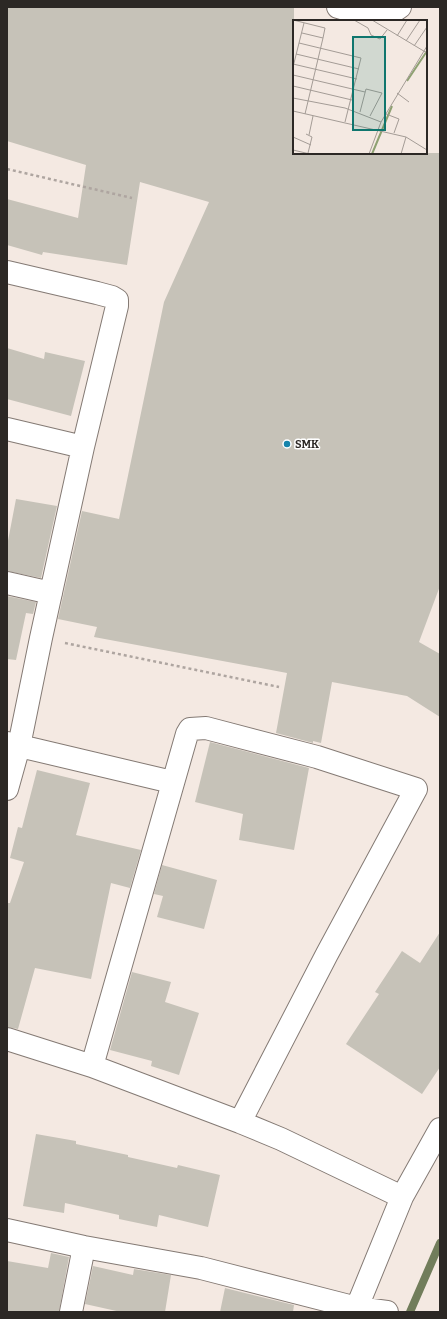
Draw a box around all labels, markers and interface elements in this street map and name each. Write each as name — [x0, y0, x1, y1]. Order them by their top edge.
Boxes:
inset map — [293, 20, 427, 154]
place label: SMK — [295, 438, 319, 451]
marker: SMK — [282, 439, 292, 449]

